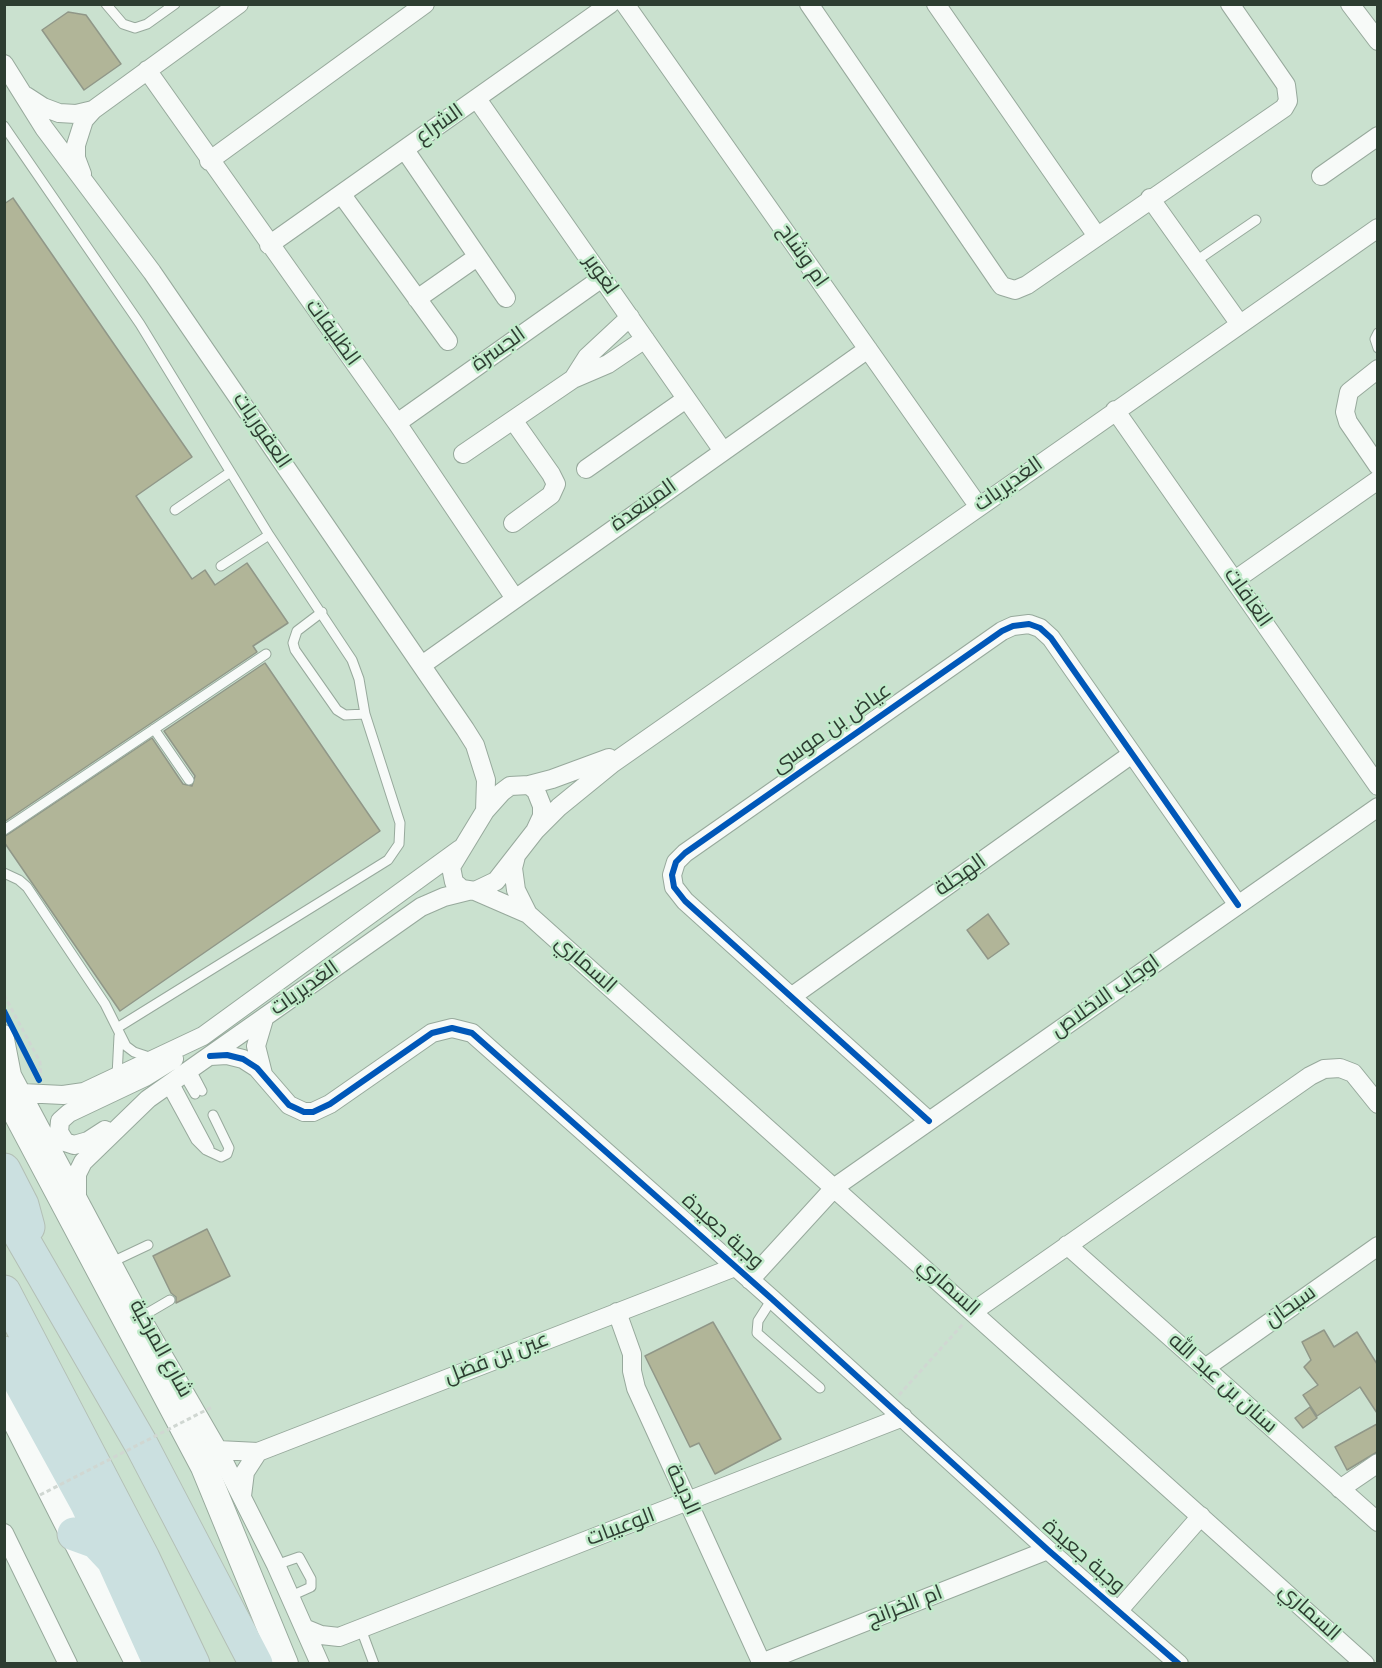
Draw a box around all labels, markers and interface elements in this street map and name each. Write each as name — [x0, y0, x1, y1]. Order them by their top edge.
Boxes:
street label: الشراع — [411, 100, 469, 150]
street label: ام وشاح — [771, 220, 833, 292]
street label: لغوير — [577, 250, 623, 300]
street label: الظليفات — [299, 295, 365, 371]
street label: الجسرة — [467, 322, 531, 378]
street label: العقوريات — [227, 388, 295, 474]
street label: الغديريات — [970, 452, 1048, 518]
street label: المبتعدة — [606, 474, 682, 538]
street label: الغافات — [1218, 564, 1276, 632]
street label: عياض بن موسى — [767, 678, 897, 780]
street label: الهجلة — [931, 849, 991, 903]
street label: السماري — [549, 931, 621, 999]
street label: اوجاب الاخلاص — [1047, 950, 1165, 1044]
street label: الغديريات — [266, 956, 344, 1022]
street label: وجبة جعيدة — [676, 1189, 768, 1275]
street label: السماري — [912, 1254, 984, 1322]
street label: سيحان — [1261, 1281, 1321, 1333]
street label: شارع المرخية — [123, 1296, 197, 1402]
street label: عين بن فضل — [441, 1328, 553, 1390]
street label: سنان بن عبد الله — [1162, 1329, 1282, 1439]
street label: الديحة — [660, 1461, 704, 1519]
street label: الوعيبات — [583, 1503, 659, 1553]
street label: وجبة جعيدة — [1036, 1514, 1130, 1600]
street label: السماري — [1273, 1579, 1345, 1647]
street label: ام الخرانج — [864, 1581, 946, 1633]

